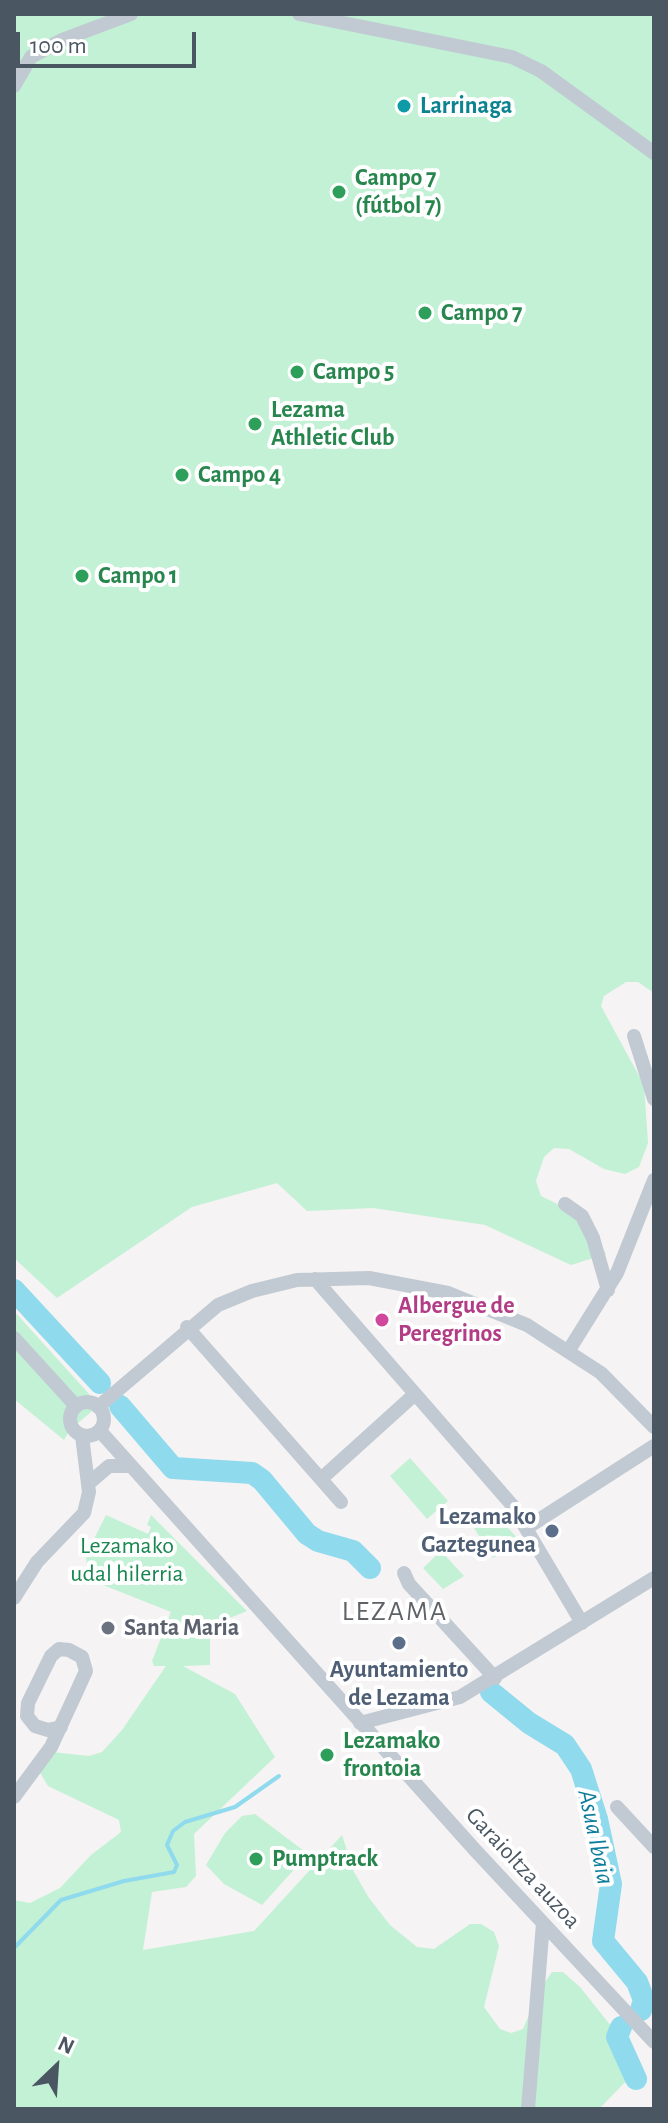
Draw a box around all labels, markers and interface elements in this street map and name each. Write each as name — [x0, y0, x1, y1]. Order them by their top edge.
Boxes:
scale bar — [20, 16, 200, 66]
text: 100 m — [30, 34, 87, 58]
place label: Larrinaga — [420, 92, 512, 120]
marker: Larrinaga — [395, 97, 413, 115]
place label: Campo 7 (fútbol 7) — [355, 164, 443, 220]
marker: Campo 7 (fútbol 7) — [330, 183, 348, 201]
place label: Campo 7 — [441, 299, 522, 327]
marker: Campo 7 — [416, 304, 434, 322]
place label: Campo 5 — [313, 358, 394, 386]
marker: Campo 5 — [288, 363, 306, 381]
place label: Lezama Athletic Club — [271, 396, 395, 452]
marker: Lezama Athletic Club — [246, 415, 264, 433]
place label: Campo 4 — [198, 461, 281, 489]
marker: Campo 4 — [173, 466, 191, 484]
place label: Campo 1 — [98, 562, 178, 590]
marker: Campo 1 — [73, 567, 91, 585]
place label: Albergue de Peregrinos — [398, 1292, 514, 1348]
marker: Albergue de Peregrinos — [373, 1311, 391, 1329]
place label: Lezamako Gaztegunea — [421, 1503, 536, 1559]
marker: Lezamako Gaztegunea — [543, 1522, 561, 1540]
park label: Lezamako udal hilerria — [70, 1532, 184, 1588]
district label: LEZAMA — [342, 1595, 448, 1629]
place label: Santa Maria — [124, 1614, 239, 1642]
marker: Santa Maria — [99, 1619, 117, 1637]
marker: Ayuntamiento de Lezama — [390, 1634, 408, 1652]
place label: Ayuntamiento de Lezama — [330, 1656, 468, 1712]
place label: Lezamako frontoia — [343, 1727, 440, 1783]
marker: Lezamako frontoia — [318, 1746, 336, 1764]
water label: Asua Ibaia — [571, 1787, 621, 1887]
street label: Garaioltza auzoa — [459, 1801, 587, 1935]
place label: Pumptrack — [272, 1845, 378, 1873]
marker: Pumptrack — [247, 1850, 265, 1868]
north arrow — [16, 2027, 96, 2107]
text: N — [55, 2032, 78, 2058]

